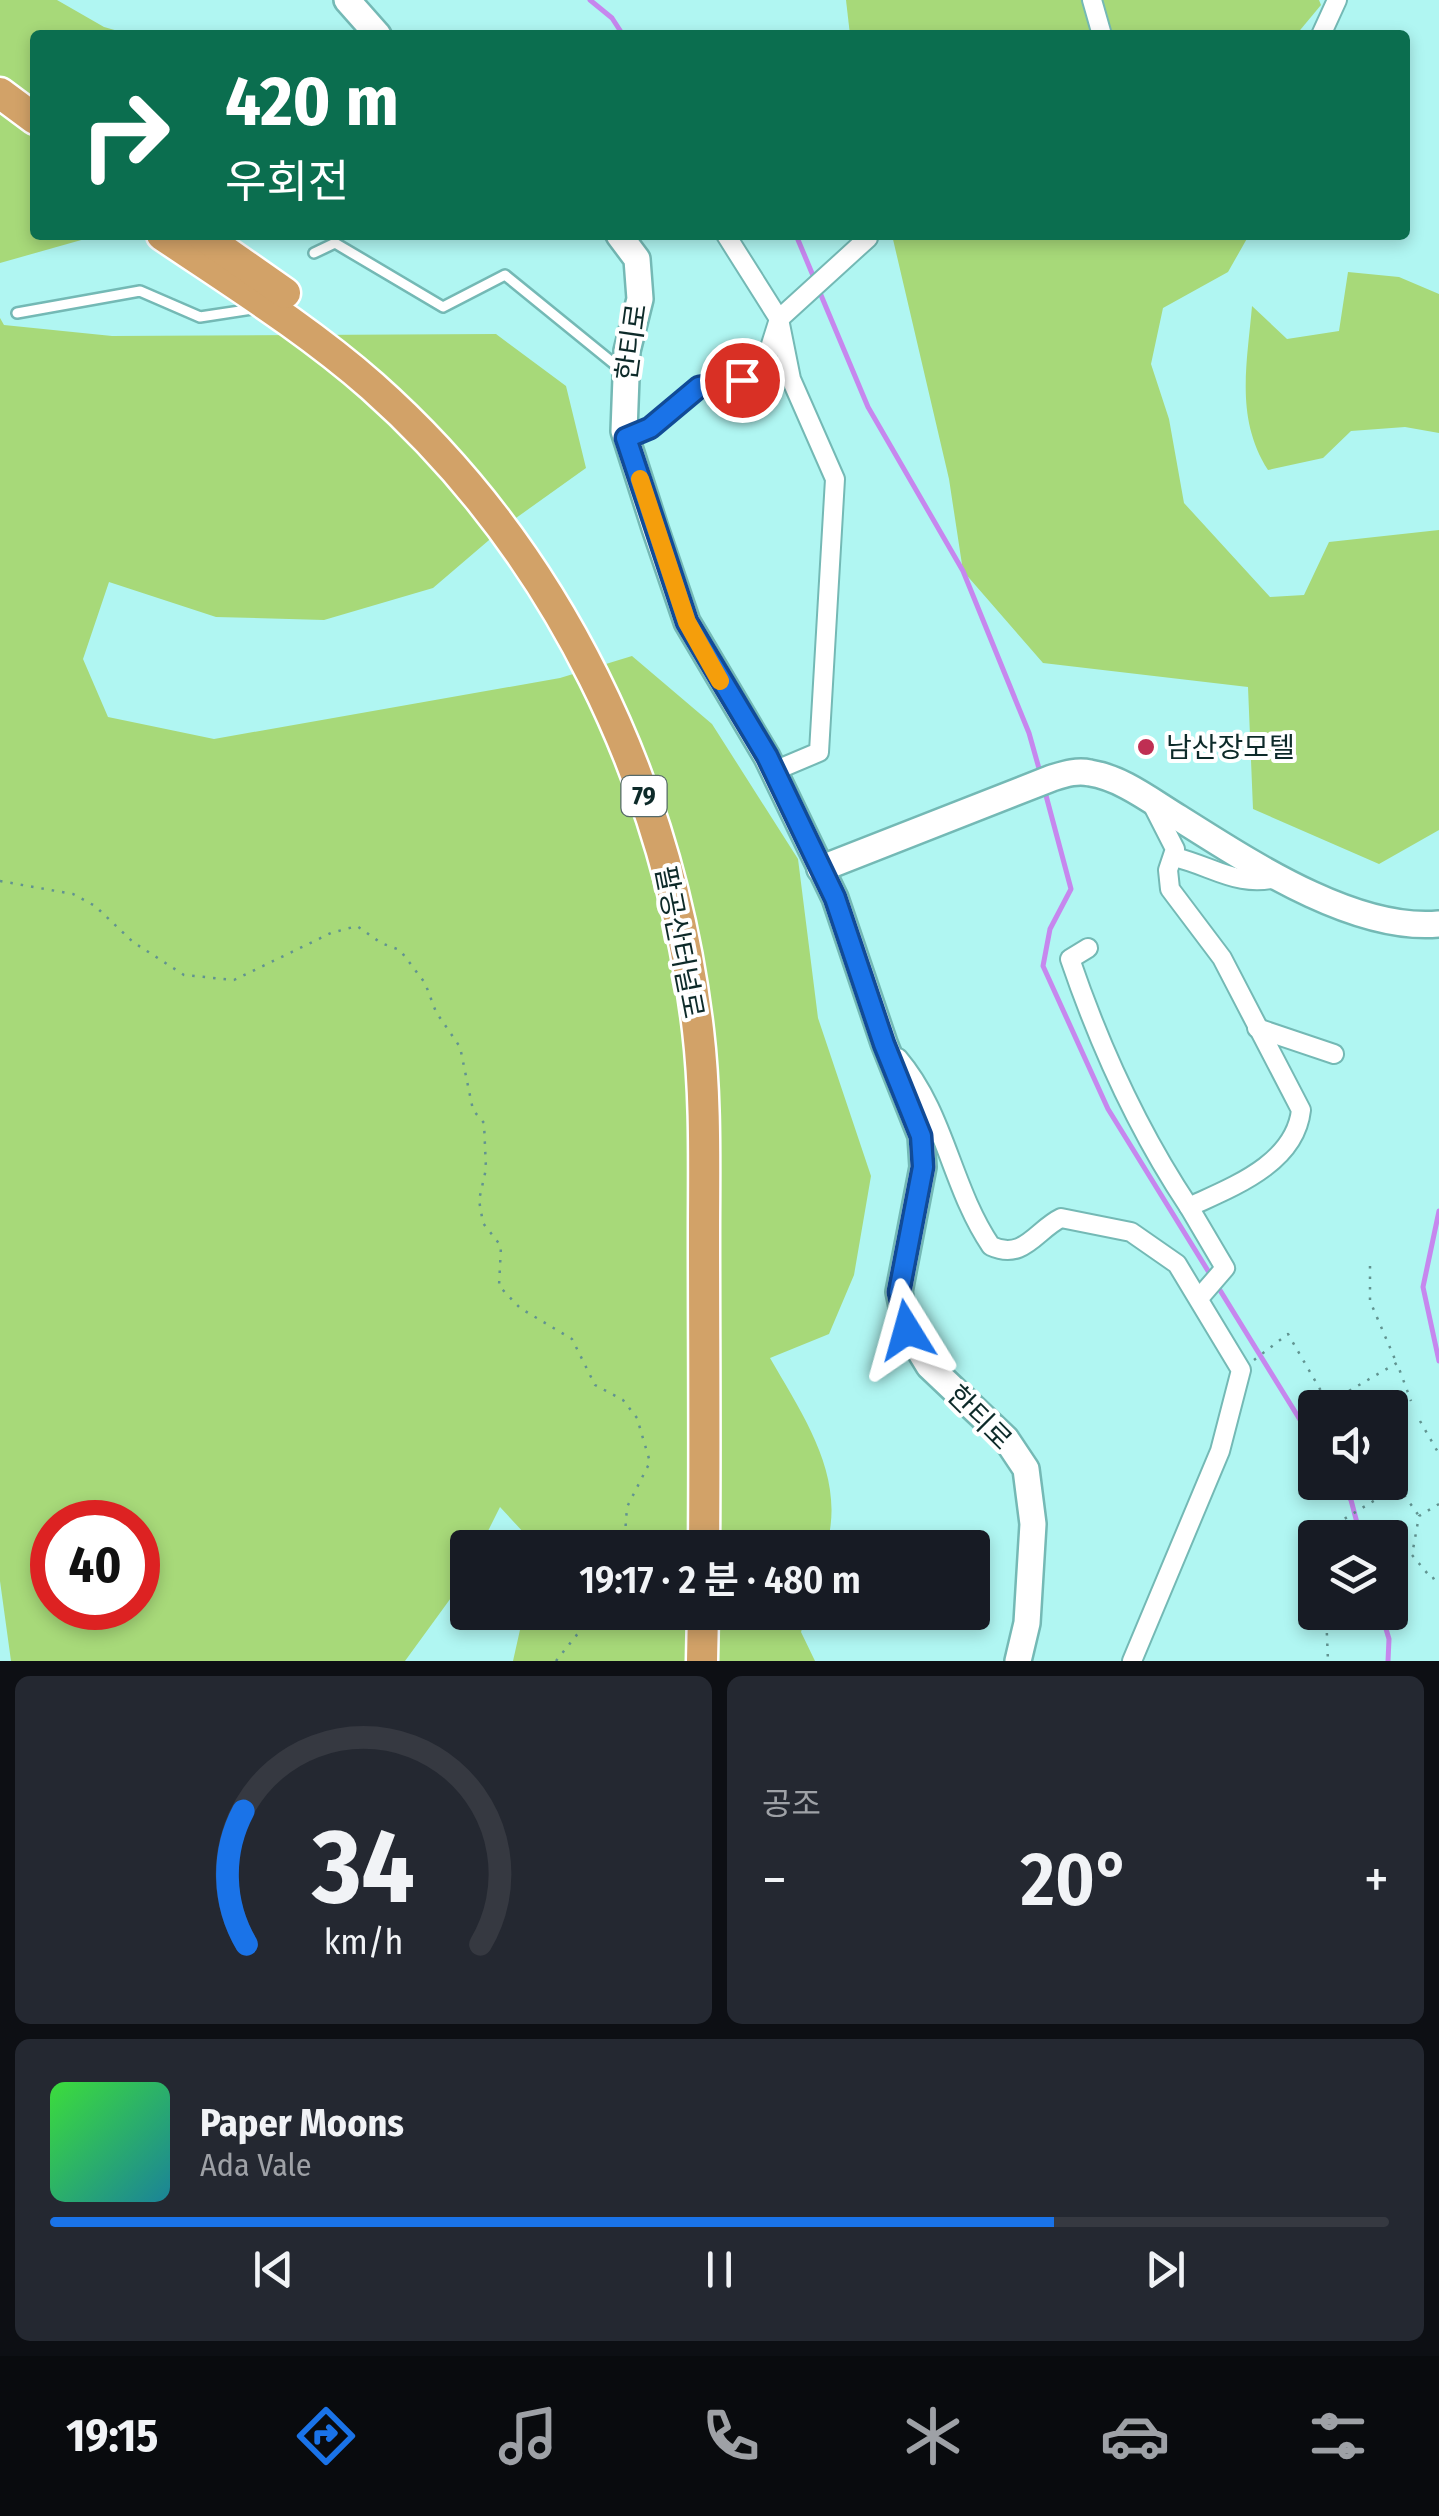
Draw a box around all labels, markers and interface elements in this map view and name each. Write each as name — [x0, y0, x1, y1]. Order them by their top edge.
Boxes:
text: 420 m — [225, 60, 399, 144]
icon: right — [60, 70, 190, 200]
text: 우회전 — [225, 155, 349, 209]
street label: 한티로 — [610, 302, 653, 383]
pin — [700, 338, 785, 423]
icon: arrive — [715, 353, 770, 408]
place label: 남산장모텔 — [1166, 731, 1295, 764]
marker: 남산장모텔 — [1135, 736, 1157, 758]
road number: 79 — [622, 776, 666, 816]
street label: 팔공산터널로 — [649, 863, 710, 1021]
position arrow — [855, 1278, 959, 1382]
street label: 한티로 — [941, 1378, 1019, 1456]
map controls — [1298, 1390, 1408, 1630]
button: sound — [1298, 1390, 1408, 1500]
speed limit sign: 40 — [30, 1500, 160, 1630]
button: layers — [1298, 1520, 1408, 1630]
text: 19:17 · 2 분 · 480 m — [579, 1557, 861, 1603]
text: 공조 — [762, 1785, 821, 1823]
text: 34 — [311, 1805, 415, 1930]
text: 20° — [1020, 1835, 1130, 1925]
text: − — [762, 1847, 787, 1913]
text: + — [1364, 1847, 1389, 1913]
text: km/h — [324, 1921, 403, 1963]
text: Paper Moons — [200, 2100, 404, 2146]
text: Ada Vale — [200, 2146, 312, 2184]
icon: previous — [246, 2242, 301, 2297]
icon: pause — [692, 2242, 747, 2297]
icon: next — [1138, 2242, 1193, 2297]
icon: directions — [291, 2401, 361, 2471]
icon: music — [493, 2401, 563, 2471]
icon: phone — [696, 2401, 766, 2471]
icon: climate — [898, 2401, 968, 2471]
icon: car — [1100, 2401, 1170, 2471]
icon: filters — [1303, 2401, 1373, 2471]
text: 19:15 — [66, 2409, 158, 2463]

